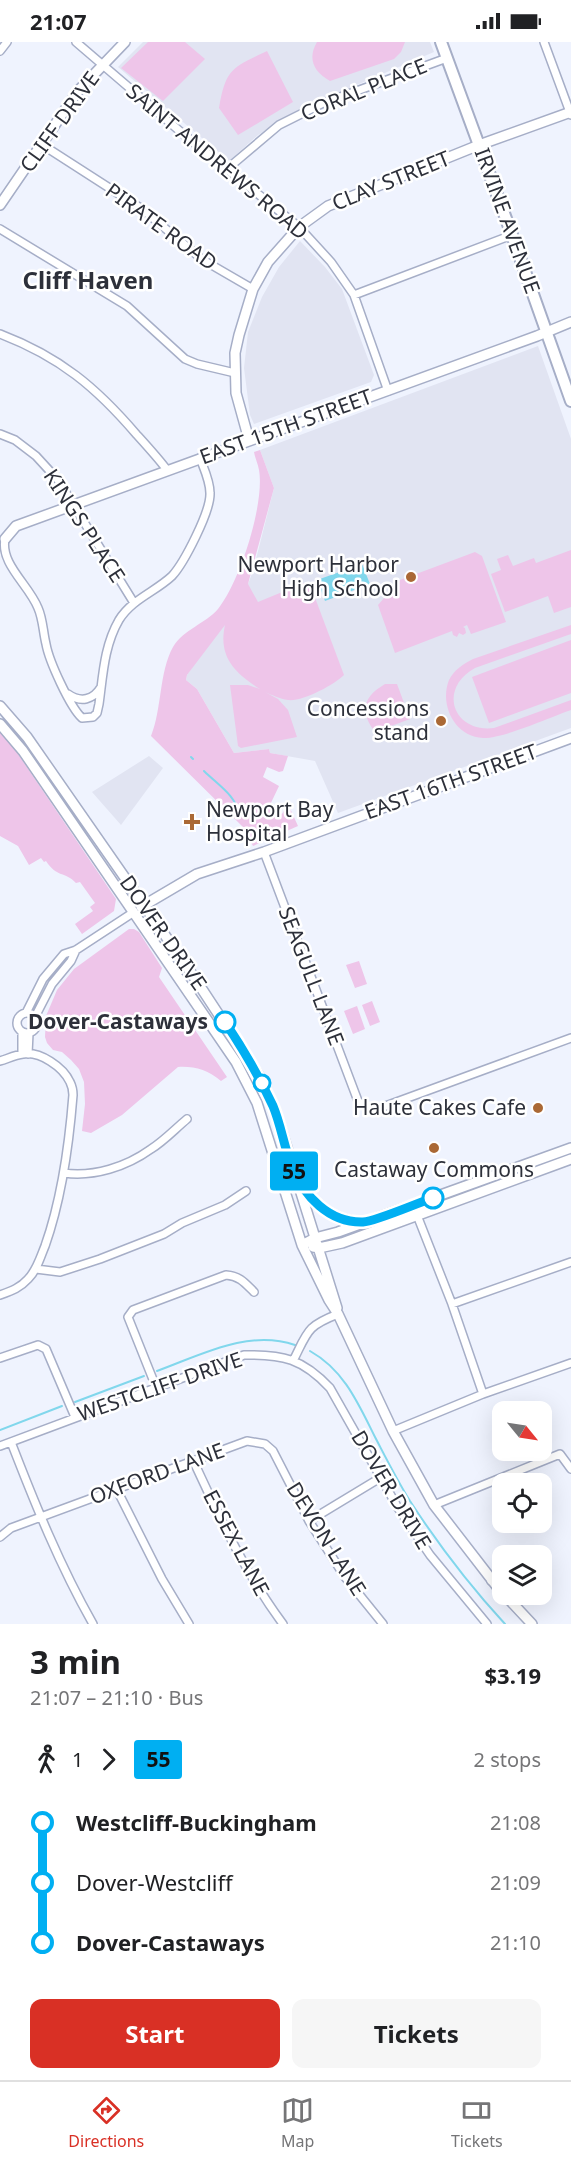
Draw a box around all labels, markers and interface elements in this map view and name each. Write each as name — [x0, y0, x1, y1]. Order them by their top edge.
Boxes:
text: 21:07 — [30, 6, 87, 36]
street label: CORAL PLACE — [296, 51, 431, 127]
street label: CLIFF DRIVE — [13, 65, 105, 178]
street label: SAINT ANDREWS ROAD — [121, 77, 314, 246]
street label: CLAY STREET — [327, 144, 454, 216]
street label: IRVINE AVENUE — [469, 144, 547, 297]
street label: PIRATE ROAD — [100, 176, 223, 276]
district label: Cliff Haven — [23, 263, 153, 296]
street label: EAST 15TH STREET — [195, 382, 376, 470]
street label: KINGS PLACE — [38, 463, 132, 588]
place label: Newport Harbor High School — [237, 550, 399, 602]
marker: Newport Harbor High School — [404, 570, 418, 584]
place label: Concessions stand — [307, 694, 429, 746]
marker: Concessions stand — [434, 714, 448, 728]
street label: EAST 16TH STREET — [360, 737, 541, 825]
place label: Newport Bay Hospital — [206, 795, 334, 847]
marker: Newport Bay Hospital — [183, 813, 201, 831]
street label: DOVER DRIVE — [114, 869, 214, 995]
street label: SEAGULL LANE — [273, 902, 351, 1049]
place label: Dover-Castaways — [28, 1007, 208, 1035]
marker: Dover-Castaways — [214, 1011, 236, 1033]
unlabelled marker — [253, 1074, 271, 1092]
place label: Haute Cakes Cafe — [353, 1093, 526, 1121]
marker: Haute Cakes Cafe — [531, 1101, 545, 1115]
marker: Castaway Commons — [427, 1141, 441, 1155]
line badge: 55 — [267, 1152, 321, 1190]
place label: Castaway Commons — [334, 1155, 534, 1183]
text: 55 — [282, 1157, 306, 1185]
unlabelled marker — [422, 1187, 444, 1209]
street label: WESTCLIFF DRIVE — [74, 1345, 246, 1427]
north arrow — [492, 1401, 552, 1461]
map controls — [492, 1401, 552, 1605]
street label: DOVER DRIVE — [345, 1425, 438, 1554]
street label: OXFORD LANE — [85, 1436, 228, 1510]
button: locate — [492, 1473, 552, 1533]
street label: DEVON LANE — [281, 1476, 373, 1601]
street label: ESSEX LANE — [197, 1485, 277, 1600]
button: layers — [492, 1545, 552, 1605]
text: 3 min — [30, 1639, 121, 1684]
text: $3.19 — [484, 1660, 541, 1690]
text: 21:07 – 21:10 · Bus — [30, 1684, 203, 1711]
icon: walk — [30, 1743, 63, 1776]
icon: forward — [92, 1743, 125, 1776]
text: 55 — [146, 1745, 170, 1773]
text: 1 — [72, 1746, 83, 1773]
text: 2 stops — [474, 1746, 541, 1773]
text: Westcliff-Buckingham — [76, 1807, 317, 1837]
text: 21:08 — [490, 1809, 541, 1836]
text: Dover-Westcliff — [76, 1867, 233, 1897]
text: 21:09 — [490, 1869, 541, 1896]
text: Dover-Castaways — [76, 1927, 265, 1957]
text: 21:10 — [490, 1929, 541, 1956]
button: Start — [30, 1999, 280, 2068]
button: Tickets — [292, 1999, 541, 2068]
tab: Directions — [68, 2094, 144, 2152]
tab: Map — [281, 2094, 314, 2152]
tab: Tickets — [451, 2094, 503, 2152]

